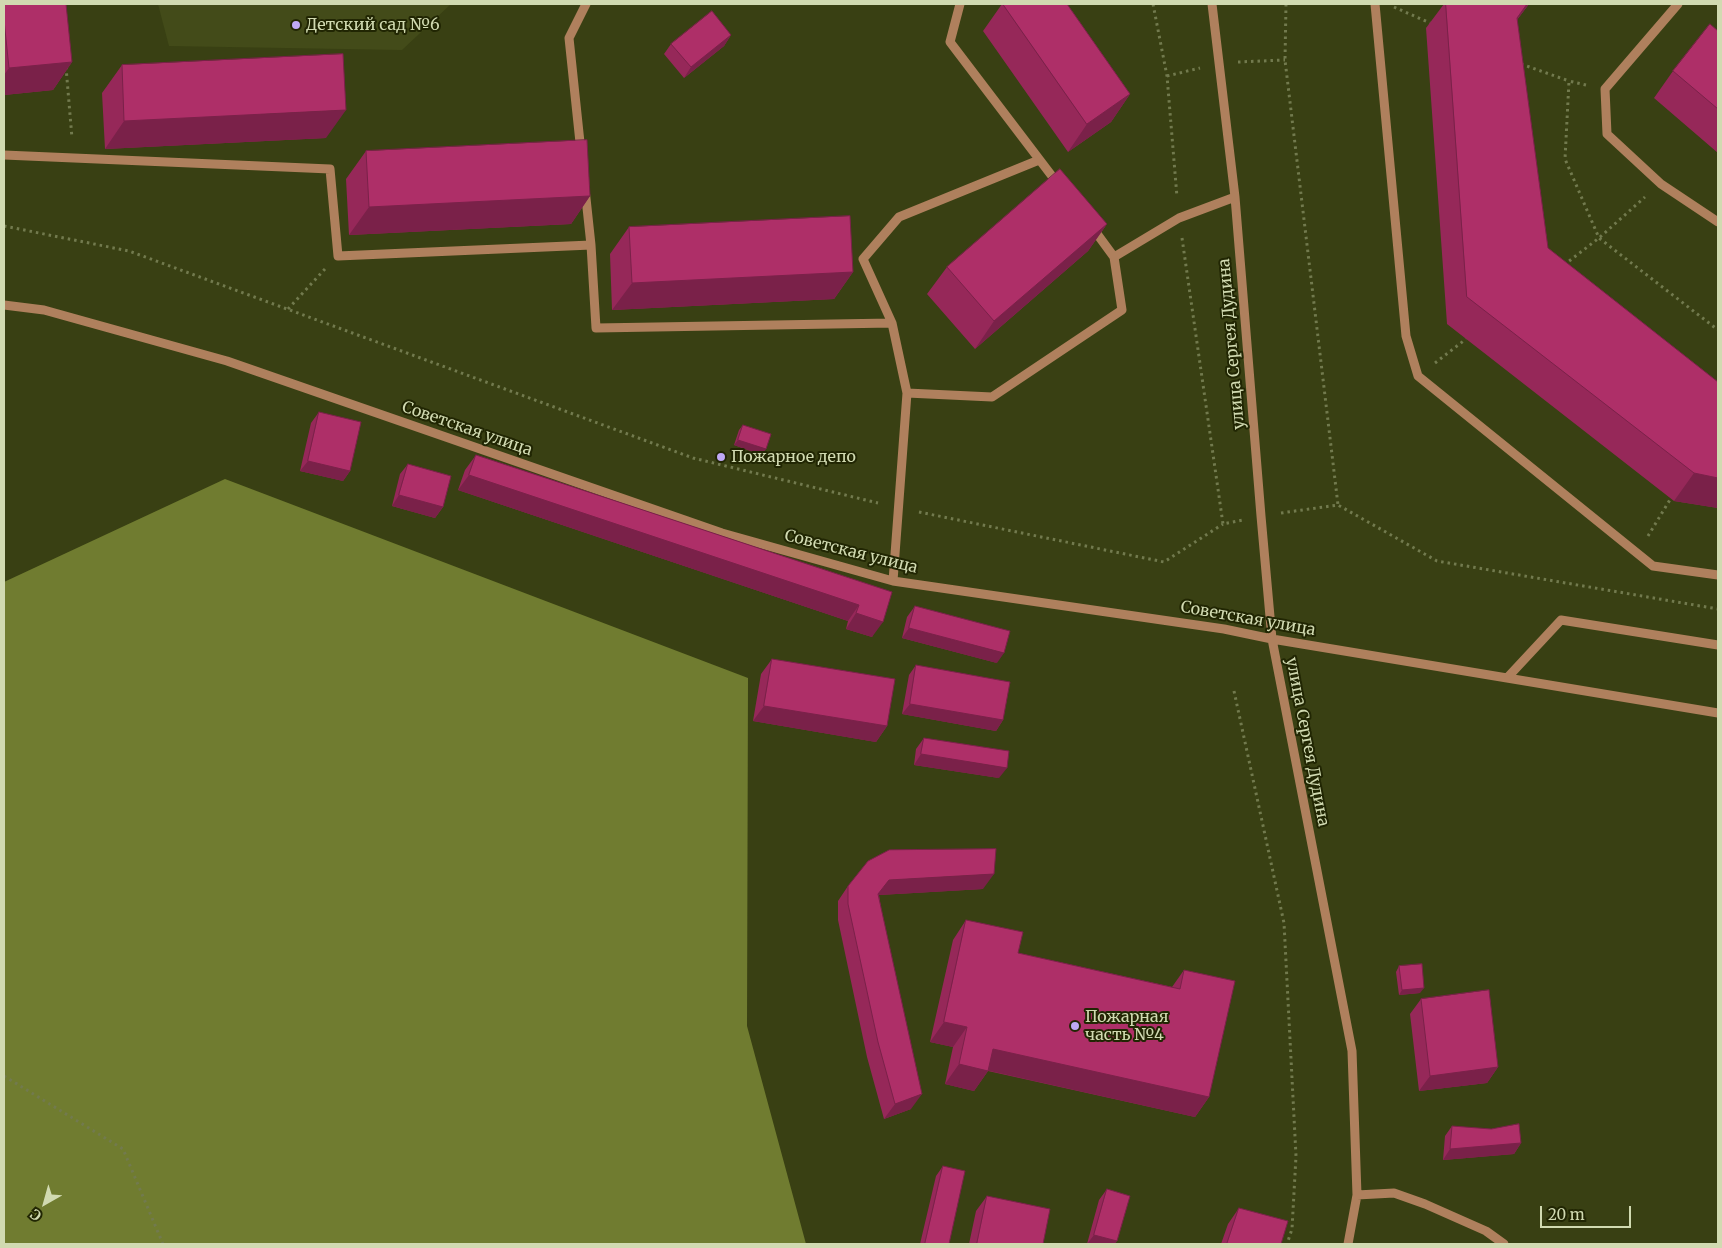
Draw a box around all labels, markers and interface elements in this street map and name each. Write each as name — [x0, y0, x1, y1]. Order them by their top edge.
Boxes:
place label: Детский сад №6 — [306, 15, 440, 35]
marker: Детский сад №6 — [290, 19, 302, 31]
street label: улица Сергея Дудина — [1215, 258, 1249, 430]
street label: Советская улица — [399, 398, 535, 460]
place label: Пожарное депо — [731, 447, 856, 467]
marker: Пожарное депо — [715, 451, 727, 463]
street label: Советская улица — [782, 526, 920, 578]
street label: Советская улица — [1179, 598, 1317, 640]
street label: улица Сергея Дудина — [1281, 656, 1333, 828]
place label: Пожарная часть №4 — [1085, 1007, 1168, 1045]
marker: Пожарная часть №4 — [1069, 1020, 1081, 1032]
north arrow — [20, 1178, 70, 1228]
scale bar — [1542, 1196, 1633, 1228]
text: С — [27, 1205, 45, 1225]
text: 20 m — [1548, 1205, 1585, 1224]

